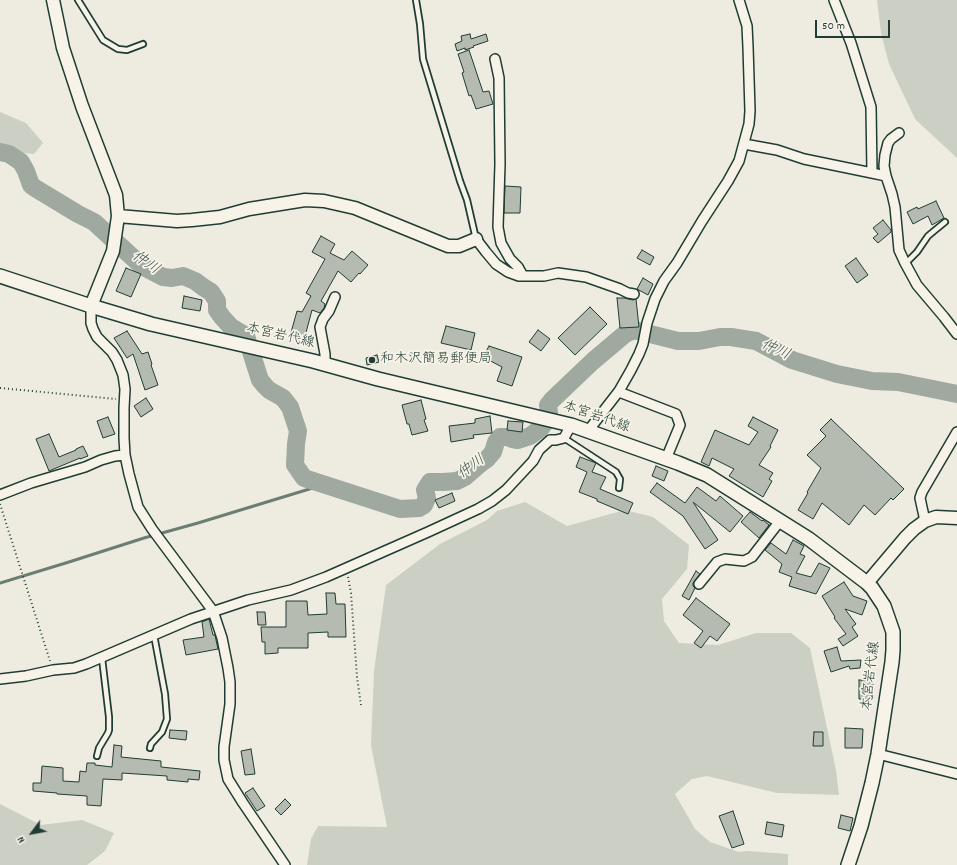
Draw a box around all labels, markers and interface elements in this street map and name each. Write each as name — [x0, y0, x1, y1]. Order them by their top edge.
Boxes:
scale bar — [817, 12, 892, 38]
text: 50 m — [822, 18, 845, 35]
water label: 仲川 — [128, 248, 162, 280]
street label: 本宮岩代線 — [244, 321, 316, 353]
water label: 仲川 — [758, 337, 792, 365]
place label: 和木沢簡易郵便局 — [380, 352, 492, 368]
marker: 和木沢簡易郵便局 — [367, 355, 377, 365]
street label: 本宮岩代線 — [560, 399, 632, 437]
water label: 仲川 — [455, 452, 489, 484]
street label: 本宮岩代線 — [859, 640, 885, 712]
north arrow — [12, 813, 52, 853]
text: N — [14, 833, 30, 846]

